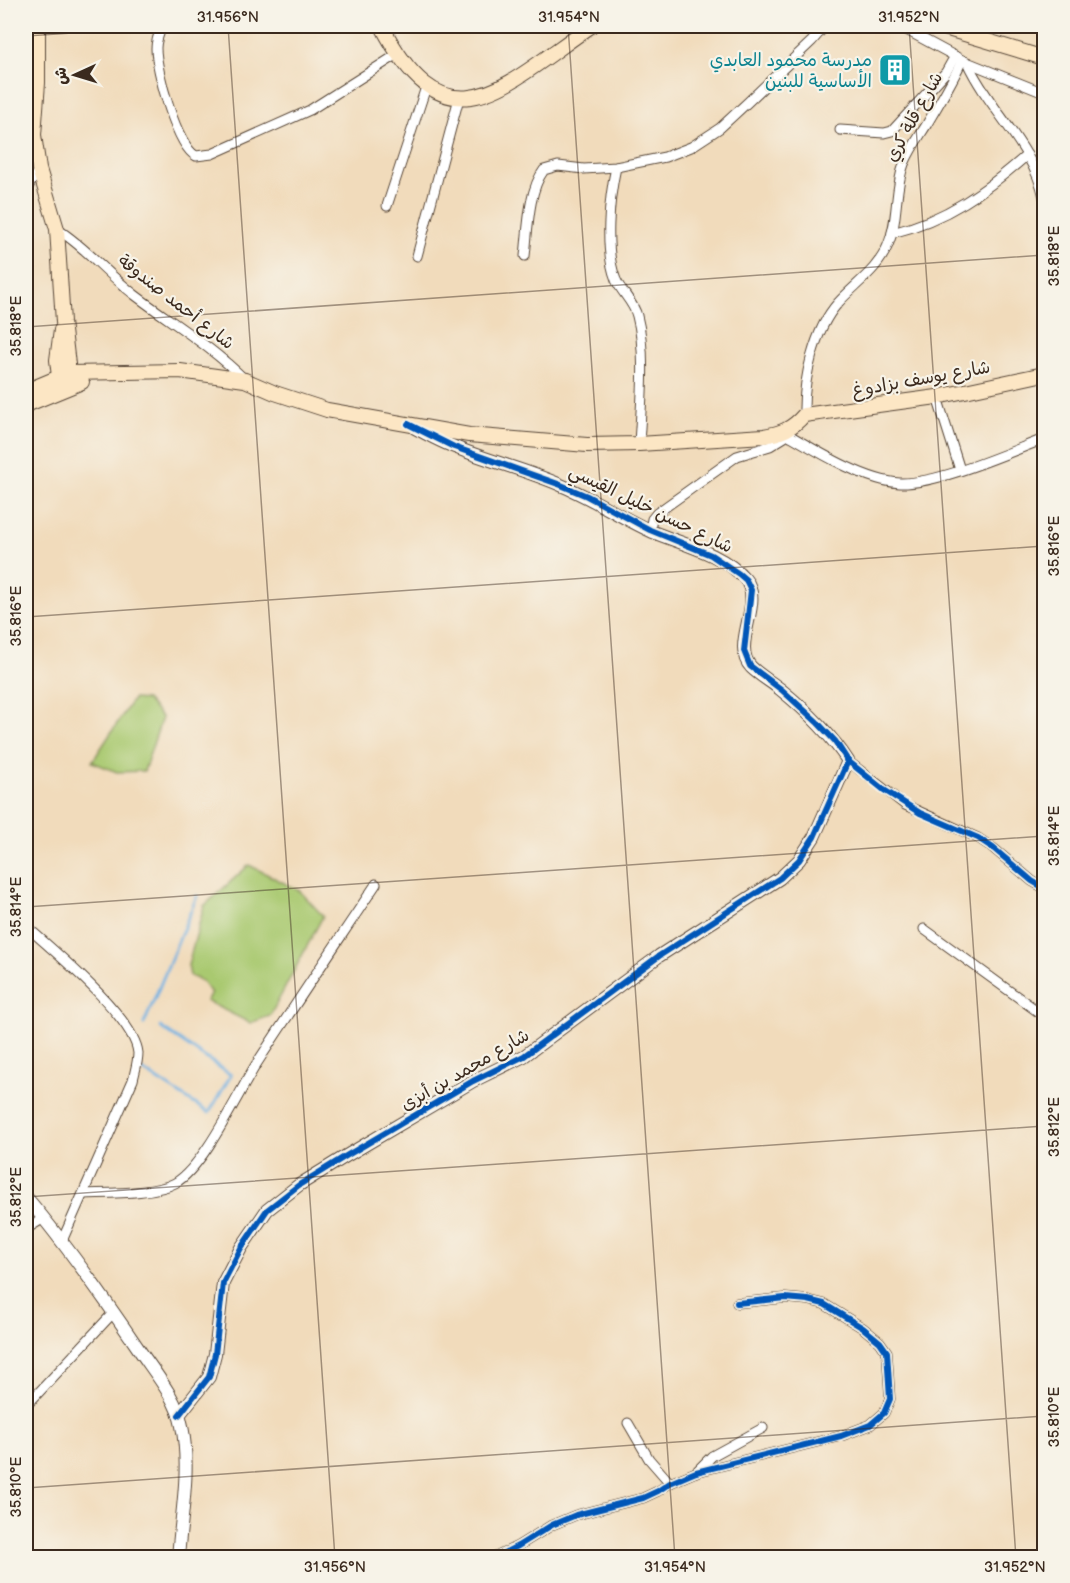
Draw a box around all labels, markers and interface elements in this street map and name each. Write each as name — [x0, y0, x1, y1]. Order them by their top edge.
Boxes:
text: 31.956°N — [197, 8, 259, 27]
text: 31.954°N — [538, 8, 600, 27]
text: 31.952°N — [878, 8, 940, 27]
north arrow — [45, 45, 105, 105]
place label: مدرسة محمود العابدي الأساسية للبنين — [710, 50, 872, 92]
building icon: مدرسة محمود العابدي الأساسية للبنين — [877, 52, 913, 88]
text: ش — [51, 66, 72, 85]
street label: شارع قلة كري — [881, 68, 949, 167]
text: 35.818°E — [1045, 225, 1064, 286]
street label: شارع أحمد صندوقة — [113, 250, 238, 355]
text: 35.818°E — [7, 295, 26, 356]
street label: شارع يوسف بزادوغ — [850, 356, 992, 402]
street label: شارع حسن خليل القيسي — [564, 460, 736, 562]
text: 35.816°E — [1045, 515, 1064, 576]
text: 35.816°E — [7, 585, 26, 646]
text: 35.814°E — [1045, 806, 1064, 866]
text: 35.814°E — [7, 877, 26, 937]
street label: شارع محمد بن أبزى — [397, 1025, 534, 1116]
text: 35.812°E — [1045, 1097, 1064, 1157]
text: 35.812°E — [7, 1167, 26, 1227]
text: 35.810°E — [1045, 1386, 1064, 1447]
text: 35.810°E — [7, 1456, 26, 1517]
text: 31.956°N — [304, 1558, 366, 1577]
text: 31.954°N — [644, 1558, 706, 1577]
text: 31.952°N — [984, 1558, 1046, 1577]

